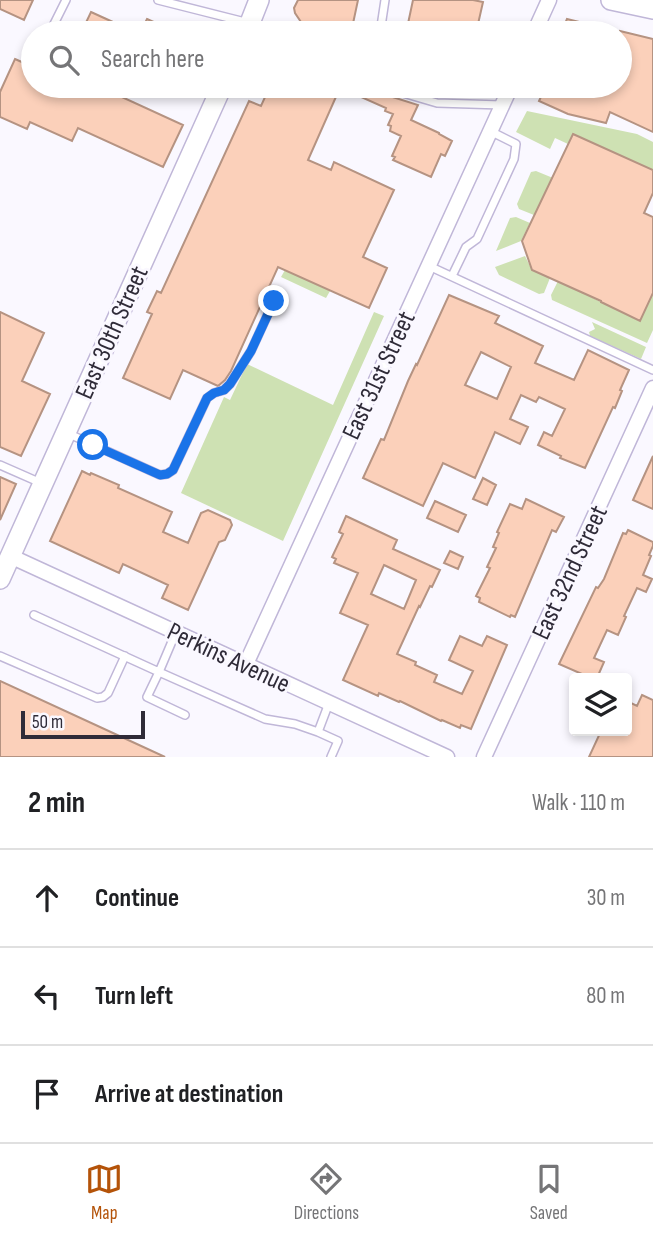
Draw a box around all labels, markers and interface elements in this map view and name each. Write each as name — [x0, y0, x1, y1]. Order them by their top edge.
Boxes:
search box — [21, 21, 632, 98]
icon: search — [45, 41, 83, 79]
text: Search here — [101, 44, 204, 75]
street label: East 30th Street — [69, 261, 155, 404]
route end — [258, 285, 289, 316]
street label: East 31st Street — [336, 306, 423, 445]
route start — [77, 429, 108, 460]
street label: East 32nd Street — [526, 501, 615, 645]
street label: Perkins Avenue — [162, 616, 295, 700]
map controls — [569, 673, 632, 736]
button: layers — [569, 673, 632, 736]
scale bar — [21, 708, 145, 740]
text: 50 m — [32, 711, 63, 734]
text: 2 min — [28, 785, 85, 821]
text: Walk · 110 m — [532, 789, 625, 817]
icon: ahead — [28, 879, 66, 917]
text: Continue — [95, 883, 179, 914]
text: 30 m — [587, 884, 625, 912]
icon: left — [28, 977, 66, 1015]
text: Turn left — [95, 981, 173, 1012]
text: 80 m — [586, 982, 625, 1010]
icon: arrive — [28, 1075, 66, 1113]
text: Arrive at destination — [95, 1079, 283, 1110]
tab: Map — [85, 1160, 123, 1225]
tab: Directions — [294, 1160, 359, 1225]
tab: Saved — [530, 1160, 568, 1225]

